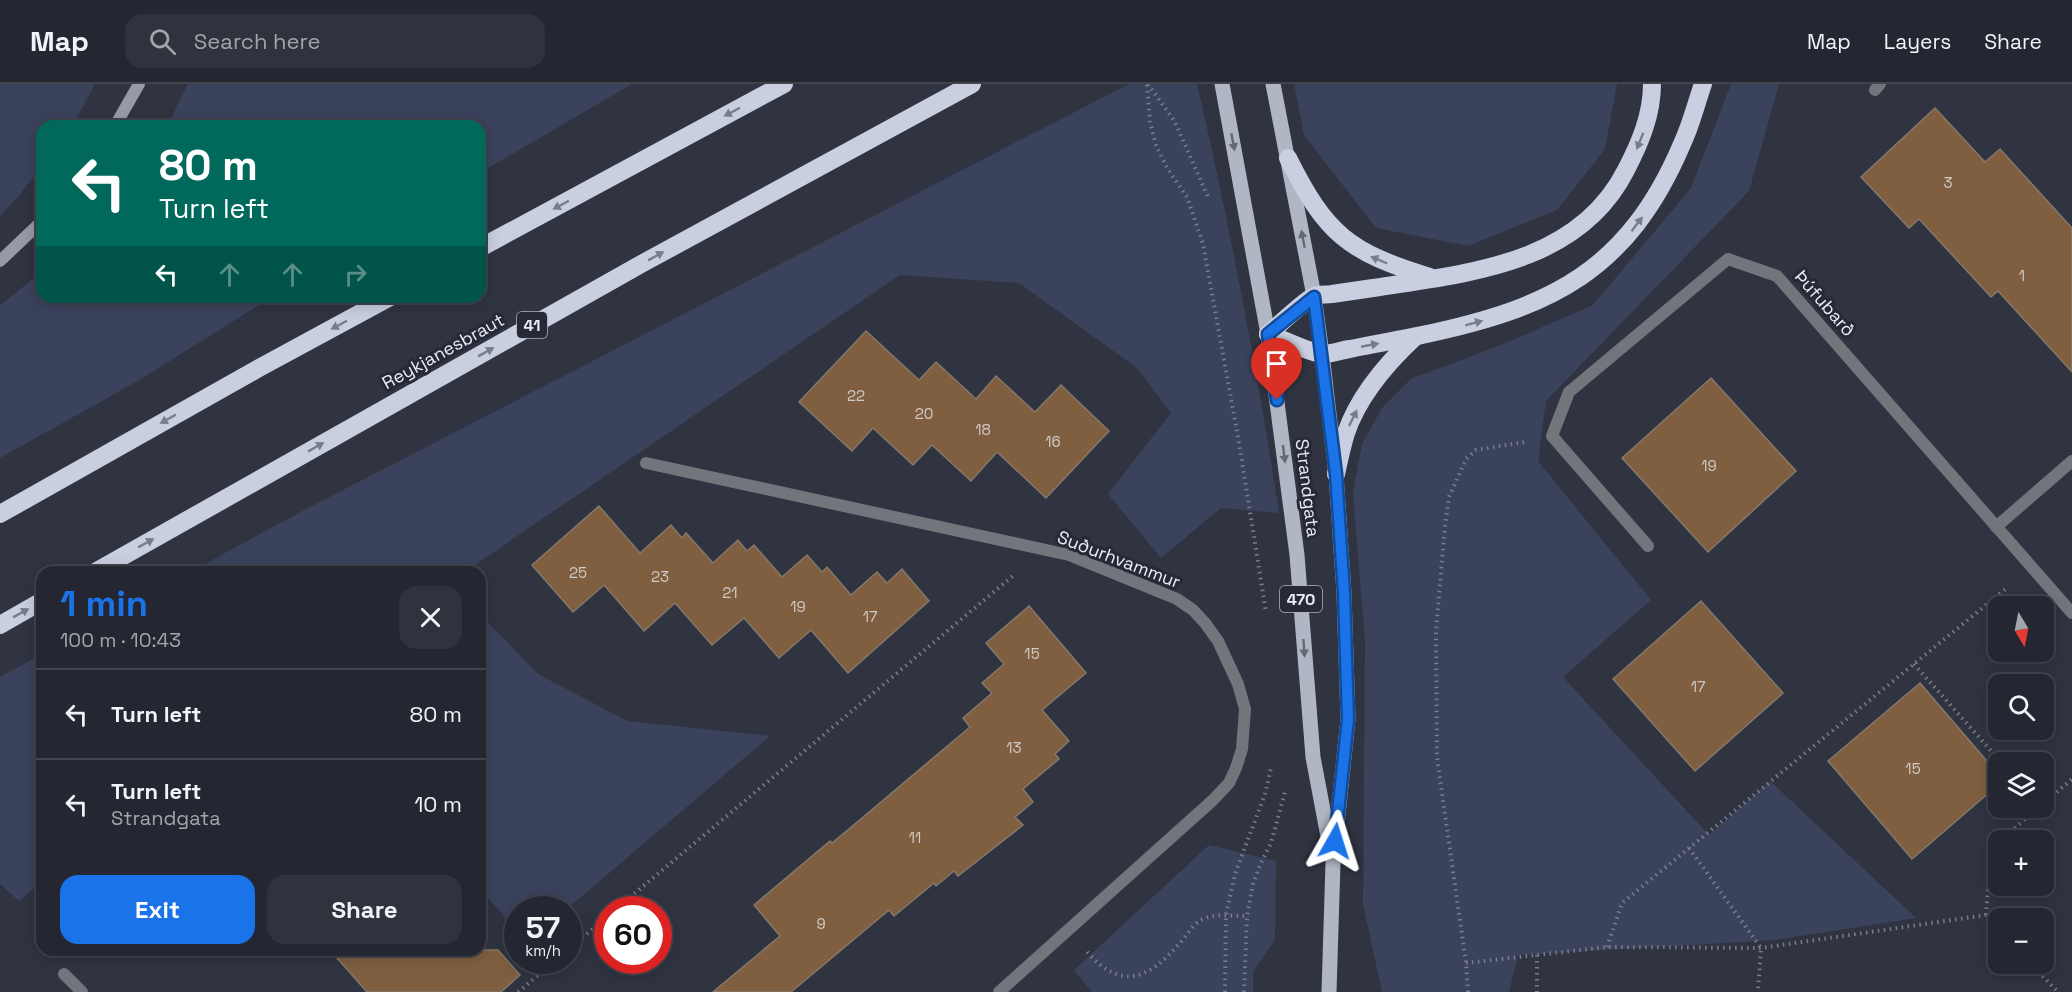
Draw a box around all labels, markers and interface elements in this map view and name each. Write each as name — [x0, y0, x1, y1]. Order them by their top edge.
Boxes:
search box — [125, 14, 545, 68]
text: Map — [30, 23, 89, 59]
icon: search — [146, 25, 179, 58]
text: Search here — [194, 27, 321, 55]
text: Map — [1807, 28, 1851, 55]
text: Layers — [1884, 28, 1951, 55]
text: Share — [1984, 28, 2042, 55]
one-way arrow — [724, 107, 741, 117]
one-way arrow — [1228, 132, 1237, 151]
one-way arrow — [1635, 132, 1644, 149]
text: 80 m — [159, 139, 258, 192]
icon: left — [60, 144, 138, 222]
house number: 3 — [1943, 173, 1953, 192]
text: Turn left — [159, 191, 269, 226]
one-way arrow — [552, 200, 569, 210]
one-way arrow — [1631, 216, 1643, 232]
one-way arrow — [1298, 229, 1307, 248]
one-way arrow — [648, 251, 665, 261]
one-way arrow — [1370, 255, 1388, 264]
icon: left — [150, 258, 183, 291]
icon: ahead — [213, 258, 246, 291]
icon: ahead — [276, 258, 309, 291]
icon: right — [339, 258, 372, 291]
street label: Þúfubarð — [1790, 265, 1860, 341]
house number: 1 — [2019, 266, 2025, 285]
street label: Reykjanesbraut — [378, 308, 508, 394]
road number: 41 — [517, 312, 547, 338]
one-way arrow — [1465, 318, 1483, 328]
one-way arrow — [330, 320, 347, 330]
pin — [1251, 338, 1302, 400]
one-way arrow — [1360, 340, 1379, 349]
one-way arrow — [478, 346, 494, 357]
icon: arrive — [1260, 347, 1293, 380]
house number: 22 — [847, 386, 865, 405]
house number: 20 — [915, 404, 933, 423]
one-way arrow — [1348, 410, 1358, 427]
one-way arrow — [159, 414, 176, 424]
house number: 18 — [975, 420, 991, 439]
house number: 16 — [1045, 432, 1061, 451]
street label: Strandgata — [1291, 438, 1325, 538]
one-way arrow — [308, 442, 325, 452]
one-way arrow — [1279, 445, 1289, 464]
house number: 19 — [1701, 456, 1717, 475]
street label: Suðurhvammur — [1054, 525, 1184, 593]
one-way arrow — [138, 538, 155, 548]
house number: 25 — [569, 563, 587, 582]
house number: 23 — [651, 567, 669, 586]
text: 1 min — [60, 581, 148, 627]
house number: 21 — [722, 583, 738, 602]
button: close — [399, 586, 462, 649]
road number: 470 — [1280, 586, 1322, 612]
north arrow — [1988, 596, 2054, 662]
map controls — [1988, 596, 2054, 974]
house number: 19 — [790, 597, 806, 616]
house number: 17 — [863, 607, 877, 626]
one-way arrow — [13, 608, 30, 618]
text: 100 m · 10:43 — [60, 627, 181, 653]
one-way arrow — [1300, 638, 1309, 657]
house number: 15 — [1024, 644, 1040, 663]
button: search — [1988, 674, 2054, 740]
house number: 17 — [1691, 677, 1705, 696]
icon: left — [60, 698, 93, 731]
text: Turn left — [111, 700, 201, 728]
text: 80 m — [410, 700, 462, 728]
house number: 13 — [1006, 738, 1022, 757]
button: layers — [1988, 752, 2054, 818]
house number: 15 — [1905, 759, 1921, 778]
text: Turn left — [111, 777, 201, 805]
icon: left — [60, 788, 93, 821]
text: 10 m — [414, 790, 462, 818]
text: Strandgata — [111, 805, 221, 831]
position arrow — [1303, 809, 1367, 873]
house number: 11 — [909, 828, 921, 847]
button: + — [1988, 830, 2054, 896]
button: Exit — [60, 875, 255, 944]
button: Share — [267, 875, 462, 944]
speed limit sign: 60 — [594, 896, 672, 974]
text: 57 — [526, 908, 560, 947]
button: − — [1988, 908, 2054, 974]
house number: 9 — [816, 914, 826, 933]
text: km/h — [525, 941, 561, 960]

